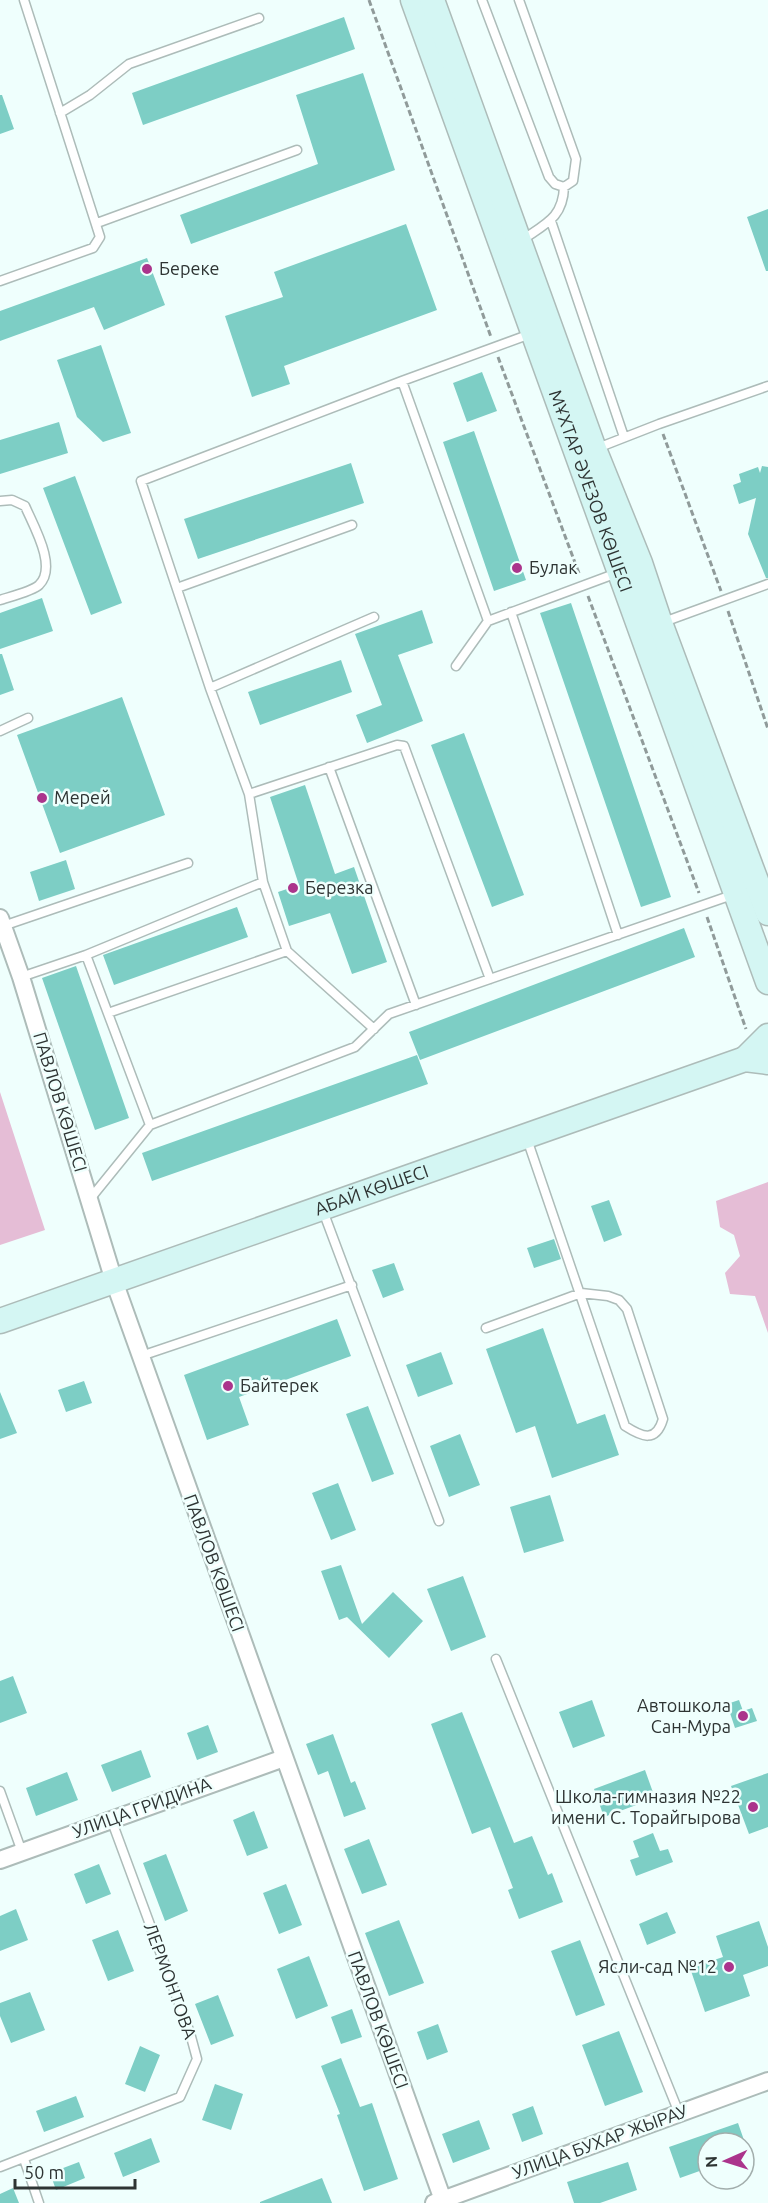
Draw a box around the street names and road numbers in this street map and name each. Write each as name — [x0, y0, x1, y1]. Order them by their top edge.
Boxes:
street label: МҰХТАР ӘУЕЗОВ КӨШЕСІ — [546, 387, 637, 594]
street label: ПАВЛОВ КӨШЕСІ — [30, 1029, 92, 1174]
street label: АБАЙ КӨШЕСІ — [312, 1160, 431, 1219]
street label: ПАВЛОВ КӨШЕСІ — [181, 1491, 249, 1634]
street label: УЛИЦА ГРИДИНА — [70, 1773, 214, 1841]
street label: ЛЕРМОНТОВА — [141, 1920, 201, 2042]
street label: ПАВЛОВ КӨШЕСІ — [345, 1948, 413, 2091]
street label: УЛИЦА БУХАР ЖЫРАУ — [510, 2100, 690, 2182]

